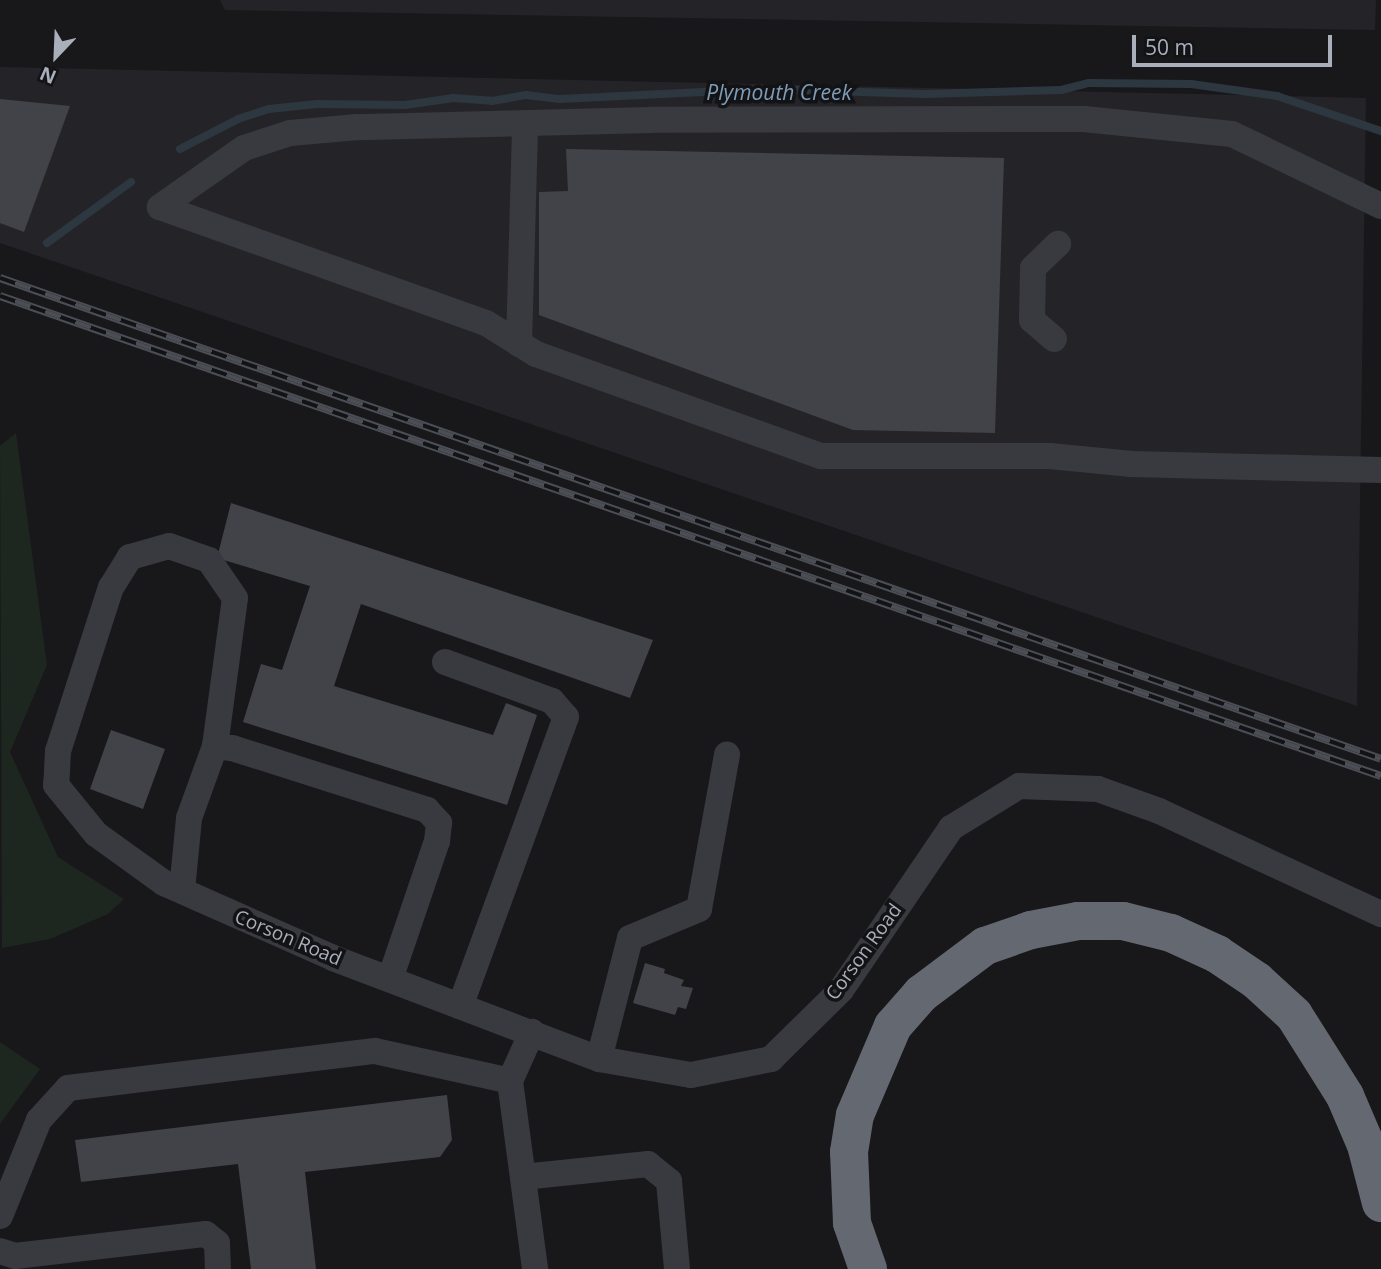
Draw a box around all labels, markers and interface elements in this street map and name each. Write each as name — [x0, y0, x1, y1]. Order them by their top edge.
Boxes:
north arrow — [21, 21, 91, 91]
scale bar — [1136, 21, 1336, 65]
text: 50 m — [1145, 33, 1194, 61]
text: N — [36, 60, 60, 90]
water label: Plymouth Creek — [706, 79, 852, 105]
street label: Corson Road — [821, 899, 907, 1005]
street label: Corson Road — [231, 905, 345, 971]

